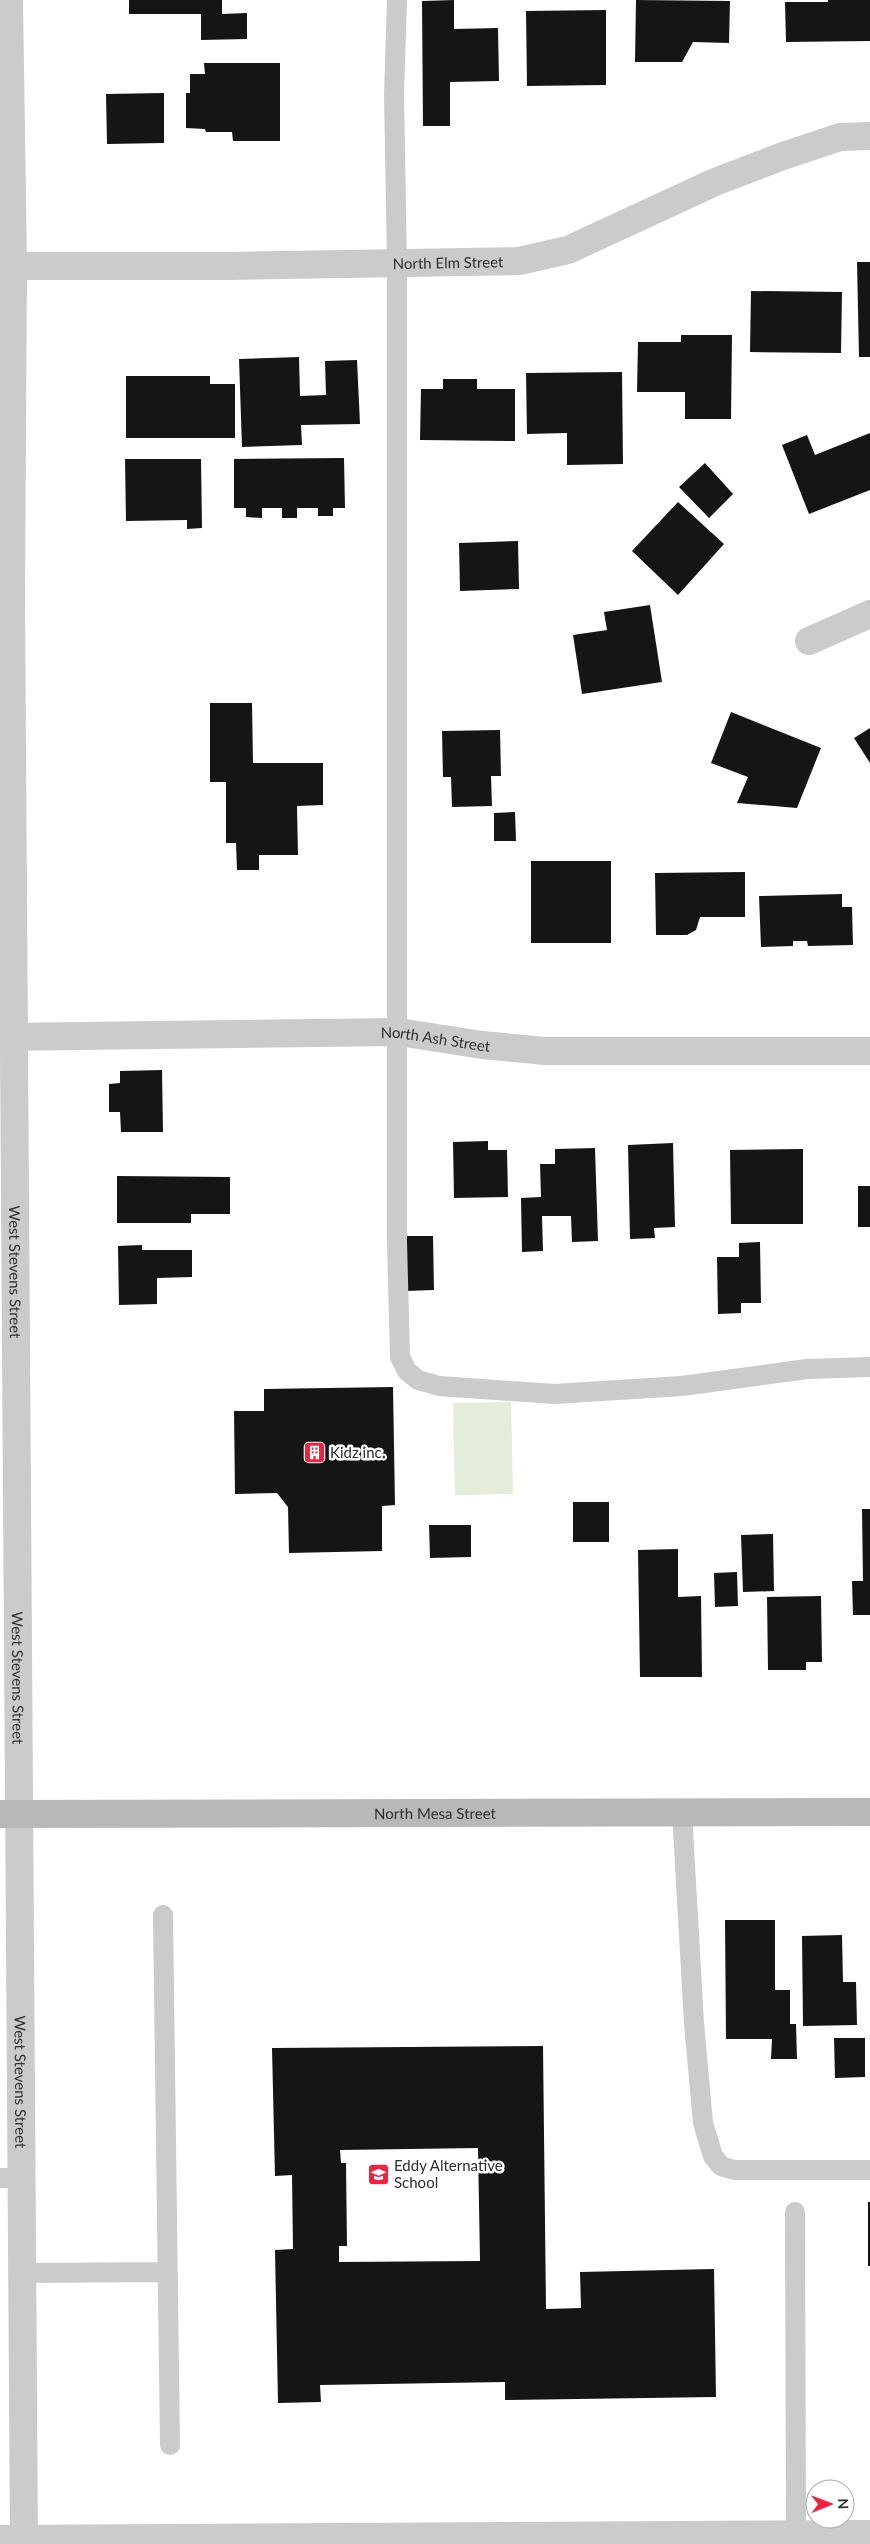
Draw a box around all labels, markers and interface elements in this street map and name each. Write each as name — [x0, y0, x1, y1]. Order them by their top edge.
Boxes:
street label: North Elm Street — [392, 252, 504, 272]
street label: North Ash Street — [380, 1023, 492, 1055]
street label: West Stevens Street — [6, 1205, 25, 1339]
building icon: Kidz inc. — [302, 1440, 326, 1464]
place label: Kidz inc. — [330, 1443, 385, 1461]
street label: West Stevens Street — [9, 1611, 28, 1745]
street label: North Mesa Street — [374, 1804, 497, 1822]
street label: West Stevens Street — [11, 2015, 30, 2149]
place label: Eddy Alternative School — [394, 2156, 503, 2191]
school or university icon: Eddy Alternative School — [366, 2162, 390, 2186]
north arrow — [805, 2479, 855, 2529]
text: N — [835, 2498, 852, 2509]

